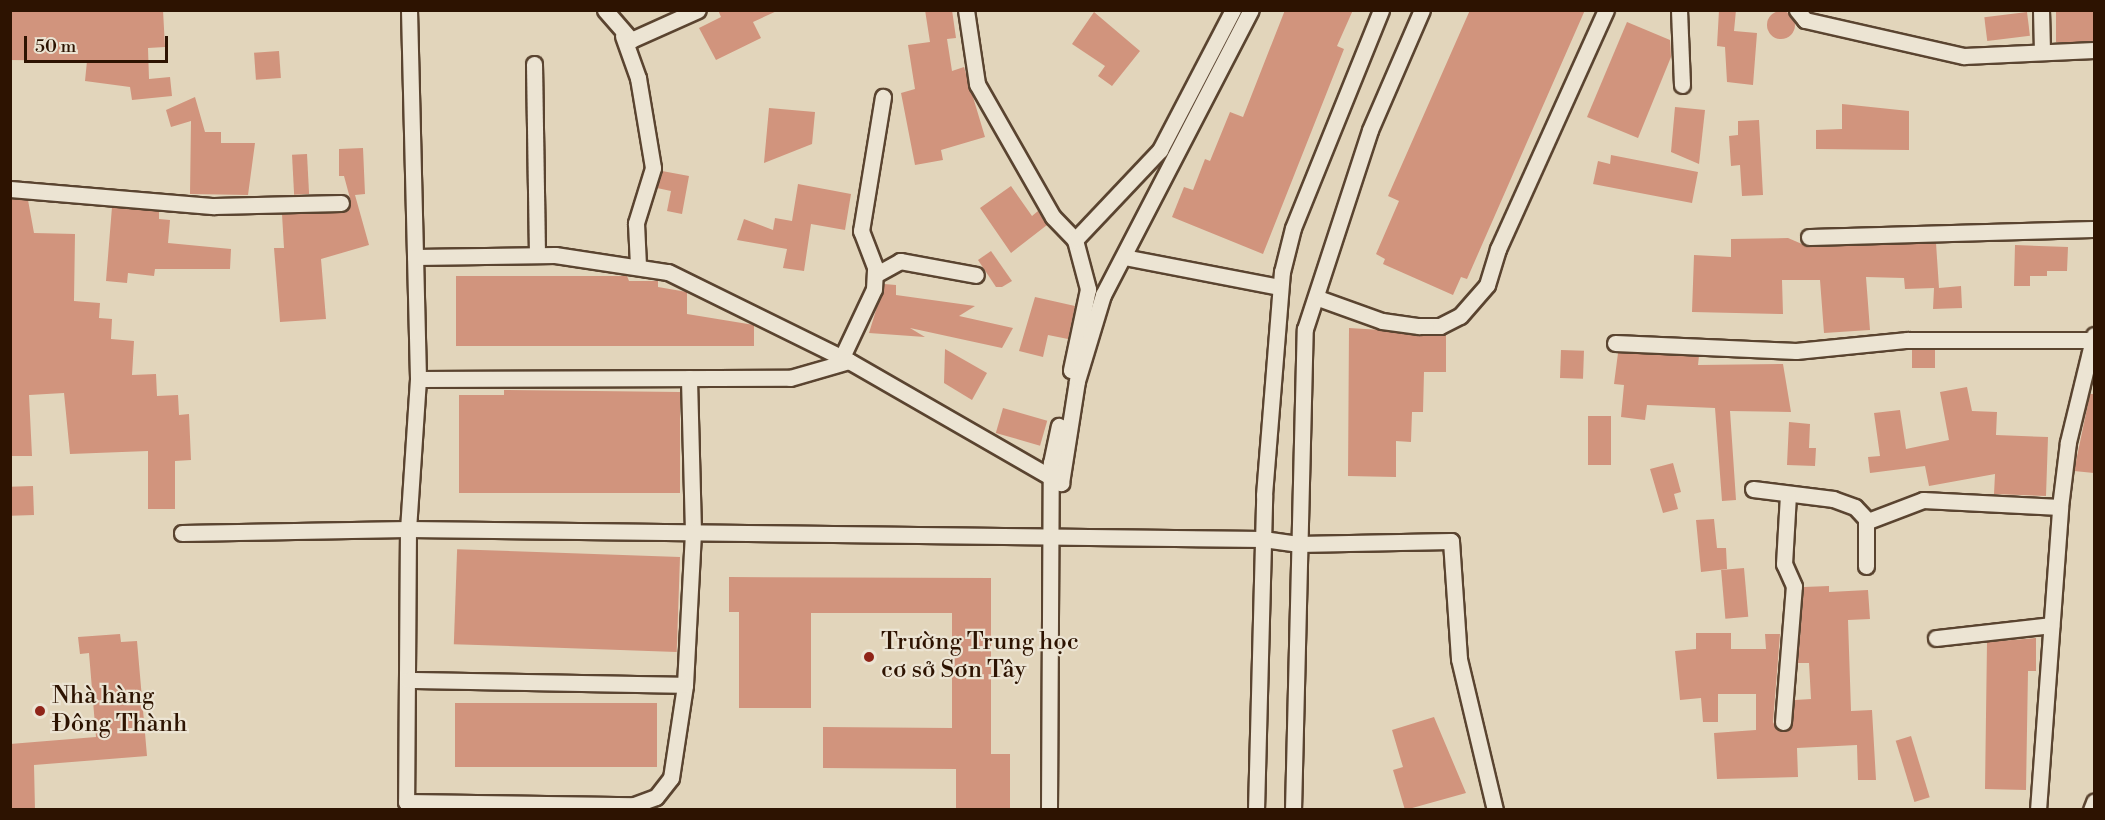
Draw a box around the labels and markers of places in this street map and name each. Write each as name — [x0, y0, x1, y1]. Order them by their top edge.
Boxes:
place label: Trường Trung học cơ sở Sơn Tây — [881, 629, 1079, 685]
marker: Trường Trung học cơ sở Sơn Tây — [862, 650, 876, 664]
place label: Nhà hàng Đông Thành — [52, 683, 187, 739]
marker: Nhà hàng Đông Thành — [33, 704, 47, 718]

